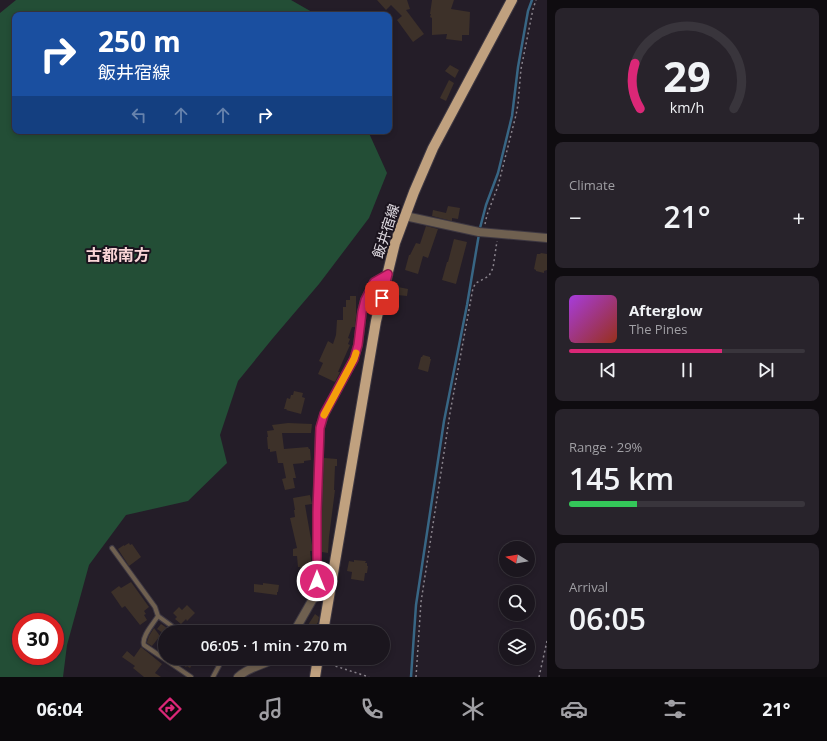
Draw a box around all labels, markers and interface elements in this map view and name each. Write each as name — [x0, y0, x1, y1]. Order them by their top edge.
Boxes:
text: 250 m — [98, 22, 181, 60]
icon: right — [32, 28, 84, 80]
text: 29 — [663, 48, 711, 104]
text: 飯井宿線 — [98, 60, 170, 84]
text: km/h — [670, 97, 704, 116]
icon: left — [128, 104, 150, 126]
icon: ahead — [170, 104, 192, 126]
icon: ahead — [212, 104, 234, 126]
icon: right — [254, 104, 276, 126]
text: Climate — [569, 176, 615, 194]
text: 21° — [663, 196, 711, 237]
street label: 飯井宿線 — [368, 201, 403, 260]
text: − — [569, 202, 582, 232]
text: + — [792, 202, 805, 232]
district label: 古都南方 — [86, 244, 150, 266]
pin — [365, 281, 399, 315]
icon: arrive — [371, 287, 393, 309]
text: Afterglow — [629, 300, 703, 320]
text: The Pines — [629, 320, 687, 338]
icon: previous — [597, 359, 619, 381]
icon: pause — [676, 359, 698, 381]
icon: next — [755, 359, 777, 381]
text: Range · 29% — [569, 438, 642, 456]
text: 145 km — [569, 458, 674, 499]
north arrow — [499, 541, 535, 577]
map controls — [499, 541, 535, 665]
position arrow — [296, 560, 338, 602]
text: Arrival — [569, 578, 608, 596]
button: search — [499, 585, 535, 621]
text: 06:05 — [569, 598, 646, 639]
speed limit sign: 30 — [12, 613, 64, 665]
button: layers — [499, 629, 535, 665]
text: 06:05 · 1 min · 270 m — [201, 635, 347, 655]
icon: directions — [156, 695, 184, 723]
icon: music — [257, 695, 285, 723]
icon: phone — [358, 695, 386, 723]
icon: climate — [459, 695, 487, 723]
icon: car — [560, 695, 588, 723]
icon: filters — [661, 695, 689, 723]
text: 06:04 — [37, 697, 83, 721]
text: 21° — [762, 697, 790, 721]

